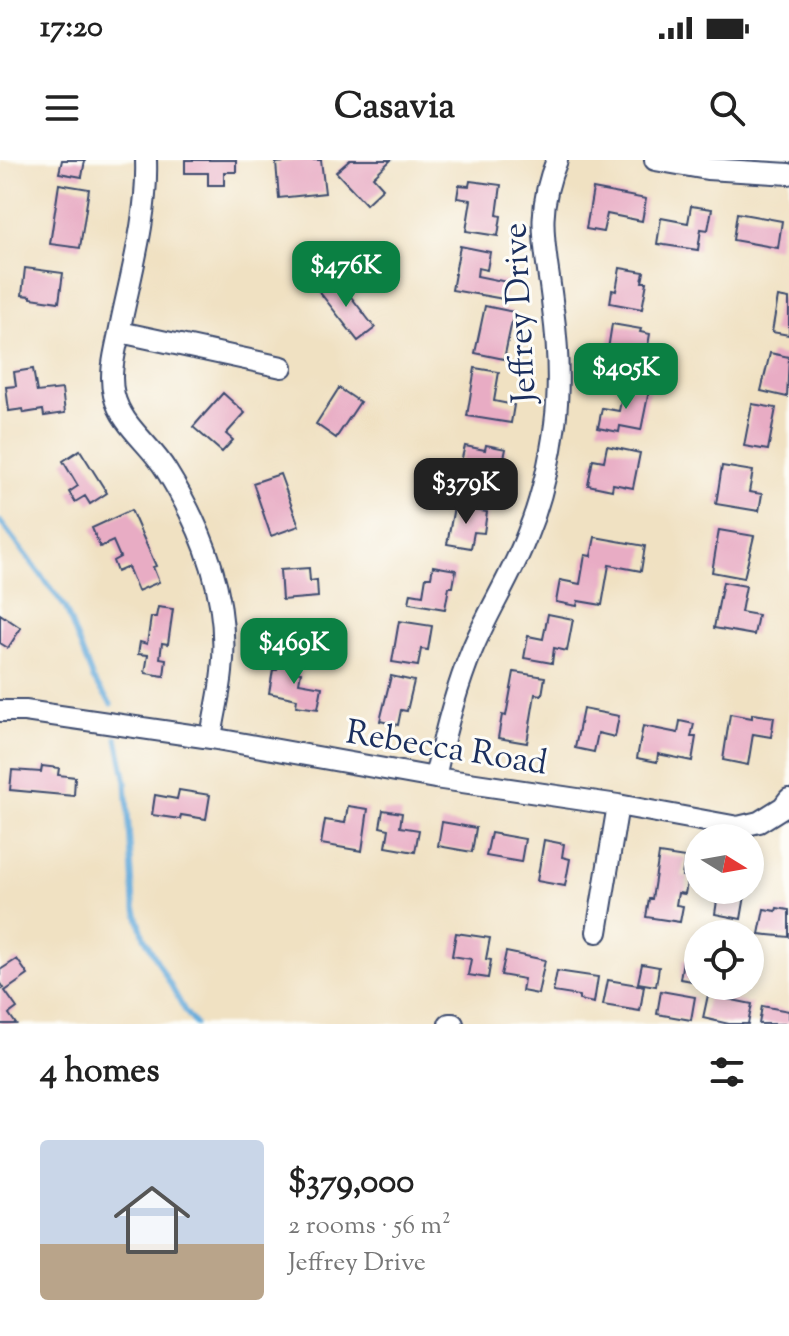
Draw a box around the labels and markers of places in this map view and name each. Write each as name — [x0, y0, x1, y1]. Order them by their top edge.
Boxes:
pin: $476K — [290, 241, 402, 309]
pin: $405K — [570, 343, 682, 411]
pin: $379K — [410, 458, 522, 526]
pin: $469K — [238, 618, 350, 686]

